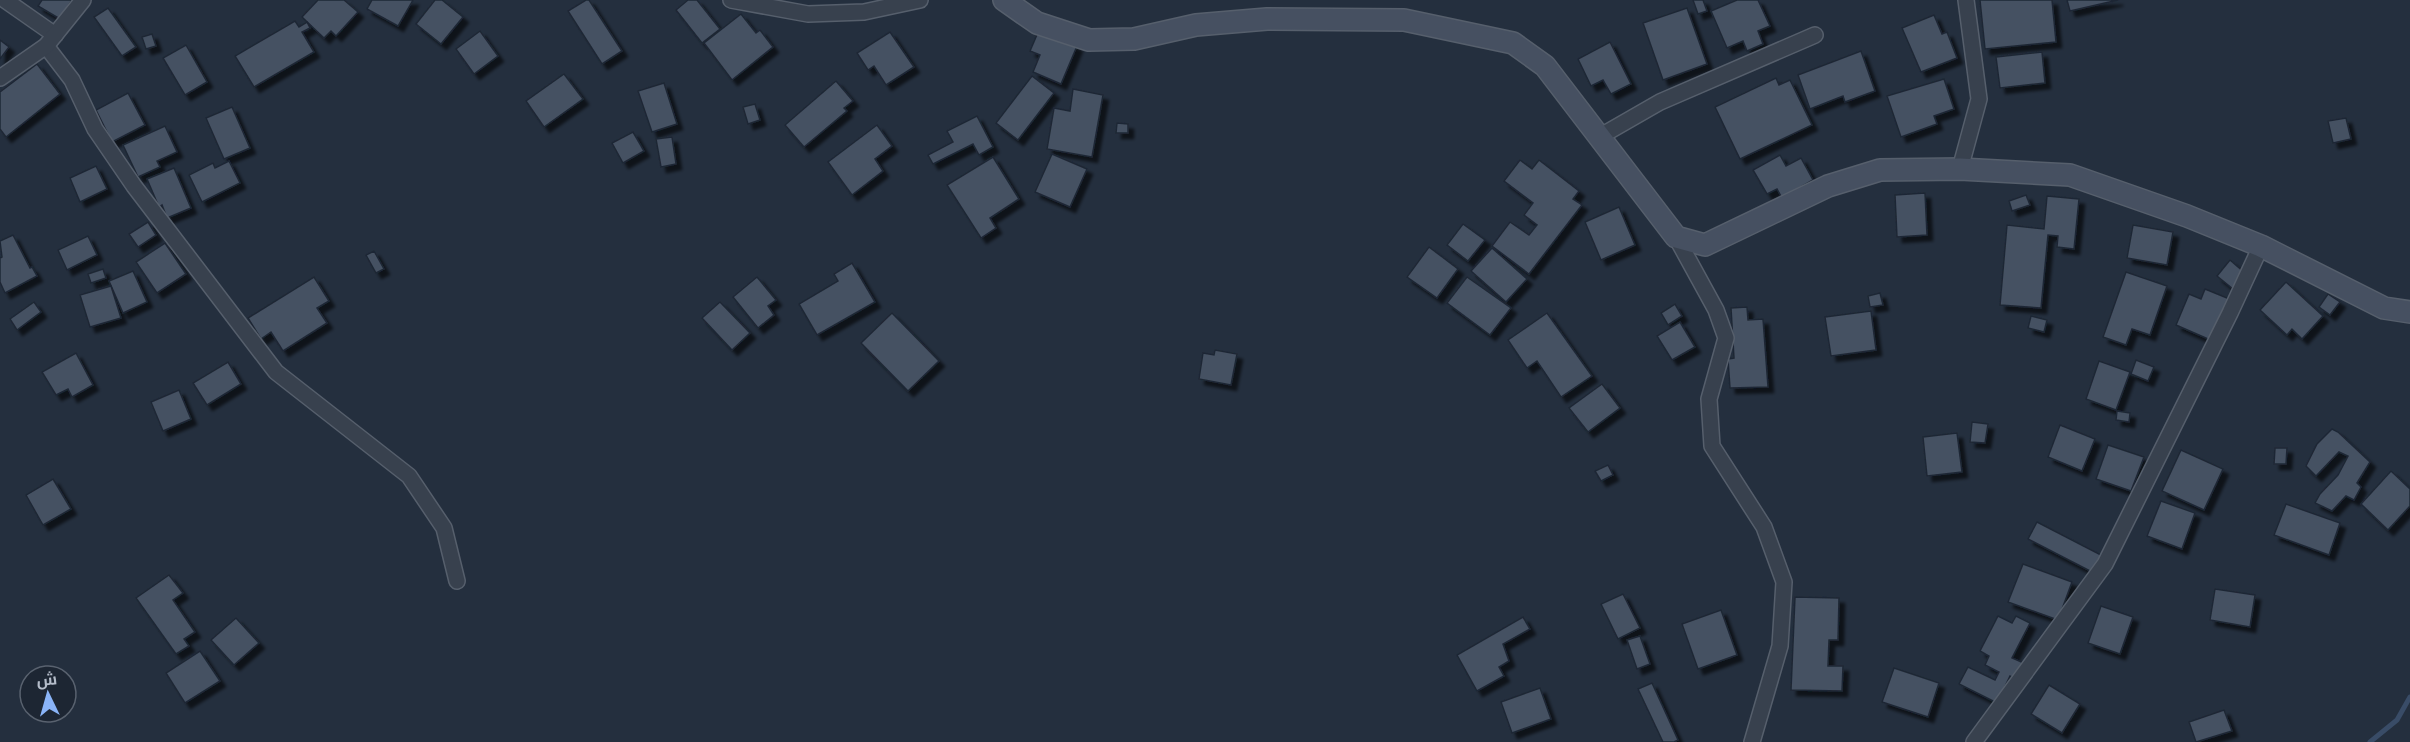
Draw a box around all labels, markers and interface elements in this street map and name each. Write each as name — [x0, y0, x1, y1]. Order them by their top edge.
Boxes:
north arrow — [18, 664, 78, 724]
text: ش — [36, 669, 58, 690]

